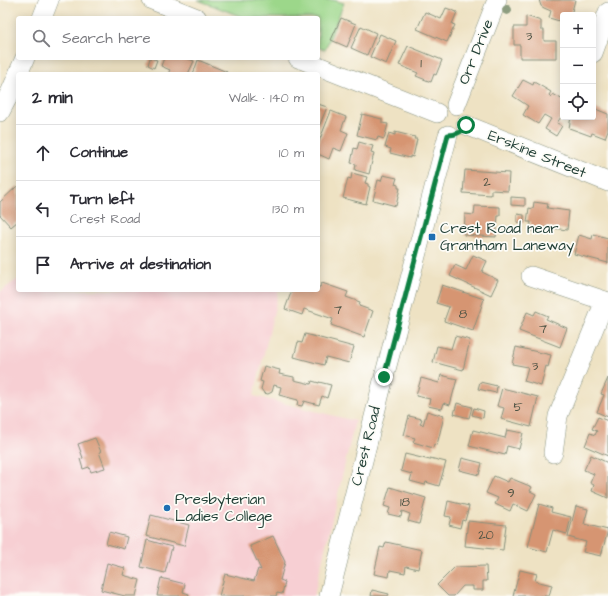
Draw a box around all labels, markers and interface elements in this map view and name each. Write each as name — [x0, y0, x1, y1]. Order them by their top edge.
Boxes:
map controls — [560, 12, 596, 120]
button: + — [560, 12, 596, 48]
search box — [16, 16, 320, 60]
street label: Orr Drive — [453, 16, 499, 88]
icon: search — [30, 27, 52, 49]
house number: 3 — [526, 27, 533, 45]
text: Search here — [62, 28, 151, 49]
button: − — [560, 48, 596, 84]
house number: 1 — [420, 54, 422, 72]
button: locate — [560, 84, 596, 120]
text: 2 min — [32, 86, 73, 110]
text: Walk · 140 m — [229, 89, 304, 107]
route start — [457, 116, 475, 134]
street label: Erskine Street — [485, 125, 589, 183]
icon: ahead — [32, 142, 54, 164]
text: Continue — [70, 142, 128, 163]
text: 10 m — [279, 144, 304, 162]
house number: 2 — [483, 173, 491, 191]
text: Turn left — [70, 189, 134, 210]
icon: left — [32, 198, 54, 220]
text: 130 m — [272, 200, 304, 218]
text: Crest Road — [70, 210, 140, 228]
place label: Crest Road near Grantham Laneway — [440, 218, 574, 257]
marker: Crest Road near Grantham Laneway — [427, 232, 437, 242]
icon: arrive — [32, 254, 54, 276]
text: Arrive at destination — [70, 254, 211, 275]
house number: 7 — [334, 301, 342, 319]
house number: 8 — [459, 305, 468, 323]
house number: 7 — [539, 320, 547, 338]
house number: 3 — [532, 357, 539, 375]
route end — [375, 368, 393, 386]
house number: 5 — [513, 398, 523, 416]
street label: Crest Road — [346, 404, 386, 488]
house number: 9 — [507, 484, 515, 502]
place label: Presbyterian Ladies College — [175, 489, 272, 528]
house number: 18 — [400, 493, 411, 511]
marker: Presbyterian Ladies College — [162, 503, 172, 513]
house number: 20 — [478, 526, 494, 544]

